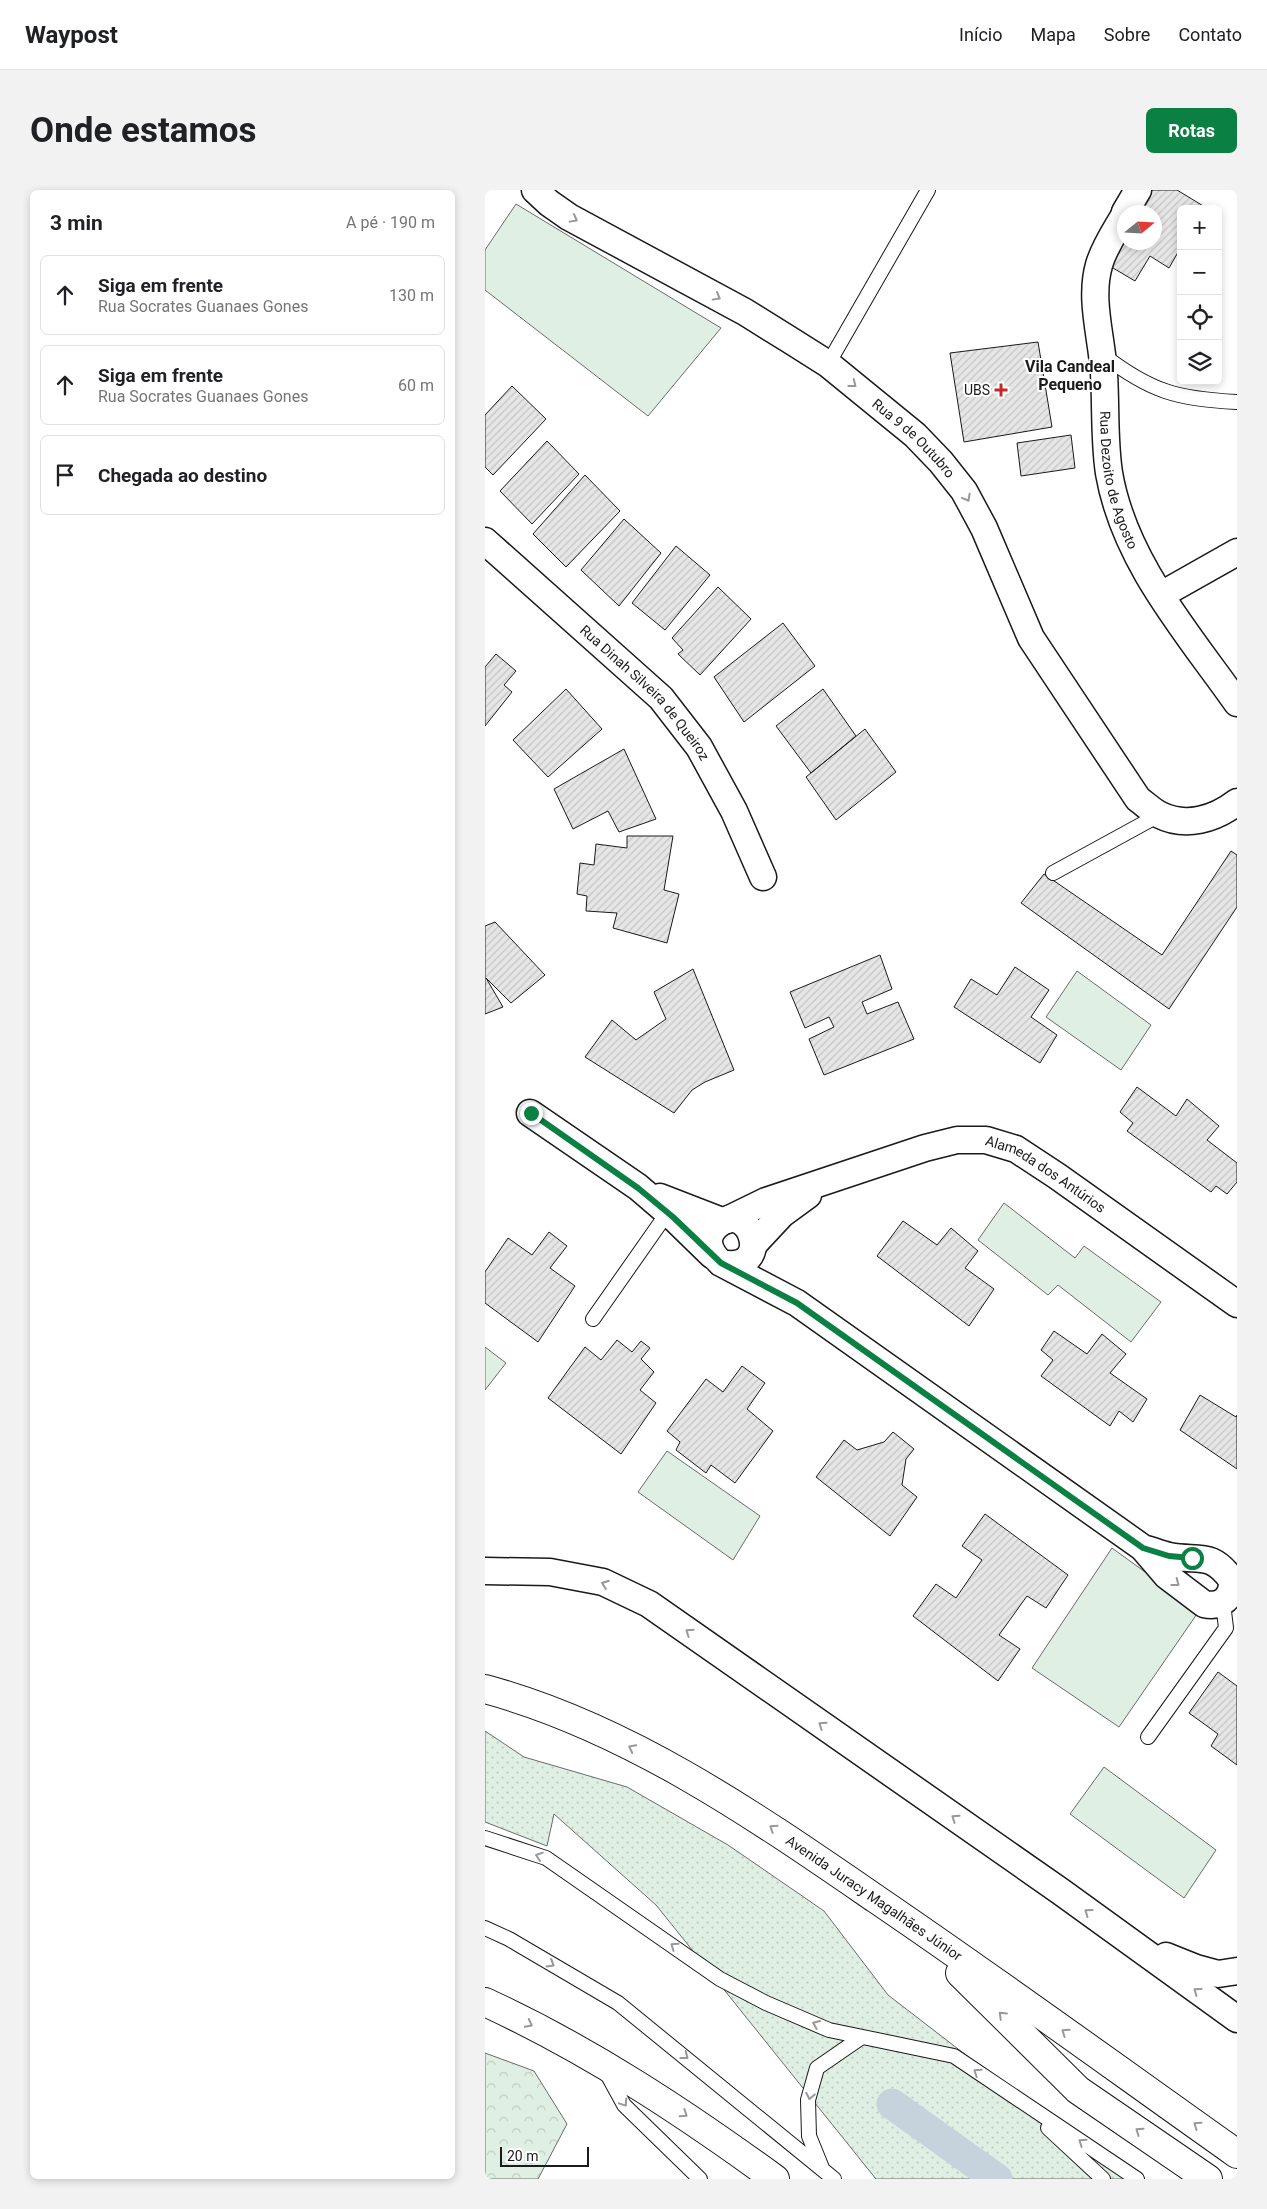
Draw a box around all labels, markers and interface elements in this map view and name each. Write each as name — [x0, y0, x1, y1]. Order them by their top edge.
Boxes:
text: Waypost — [25, 21, 118, 49]
text: Início — [959, 24, 1002, 45]
text: Mapa — [1030, 24, 1076, 45]
text: Sobre — [1104, 24, 1150, 45]
text: Contato — [1178, 24, 1242, 45]
button: Rotas — [1146, 108, 1237, 153]
text: Onde estamos — [30, 110, 257, 151]
north arrow — [1117, 205, 1162, 250]
map controls — [1177, 205, 1222, 385]
button: + — [1177, 205, 1222, 250]
text: 3 min — [50, 211, 103, 235]
text: A pé · 190 m — [346, 213, 435, 232]
one-way arrow — [568, 213, 577, 223]
button: − — [1177, 250, 1222, 295]
text: Siga em frente — [98, 274, 223, 297]
icon: ahead — [51, 281, 79, 309]
text: 130 m — [389, 286, 434, 305]
one-way arrow — [711, 291, 720, 301]
button: locate — [1177, 295, 1222, 340]
text: Rua Socrates Guanaes Gones — [98, 297, 308, 316]
button: layers — [1177, 340, 1222, 385]
district label: Vila Candeal Pequeno — [1025, 357, 1115, 394]
text: Siga em frente — [98, 364, 223, 387]
icon: ahead — [51, 371, 79, 399]
text: 60 m — [398, 376, 434, 395]
one-way arrow — [847, 378, 857, 387]
place label: UBS — [964, 382, 990, 398]
marker: UBS — [994, 383, 1008, 397]
text: Rua Socrates Guanaes Gones — [98, 387, 308, 406]
street label: Rua 9 de Outubro — [869, 396, 958, 481]
street label: Rua Dezoito de Agosto — [1097, 411, 1141, 552]
icon: arrive — [51, 461, 79, 489]
text: Chegada ao destino — [98, 464, 267, 487]
one-way arrow — [961, 493, 971, 502]
street label: Rua Dinah Silveira de Queiroz — [577, 622, 713, 763]
route end — [520, 1102, 543, 1125]
street label: Alameda dos Antúrios — [984, 1132, 1109, 1216]
route start — [1181, 1547, 1204, 1570]
one-way arrow — [1170, 1577, 1180, 1586]
one-way arrow — [601, 1580, 610, 1590]
one-way arrow — [685, 1629, 695, 1638]
one-way arrow — [819, 1722, 828, 1731]
one-way arrow — [628, 1744, 637, 1754]
one-way arrow — [952, 1815, 961, 1824]
one-way arrow — [769, 1825, 779, 1834]
street label: Avenida Juracy Magalhães Júnior — [783, 1832, 965, 1964]
one-way arrow — [535, 1852, 544, 1862]
one-way arrow — [1084, 1909, 1094, 1918]
one-way arrow — [671, 1943, 680, 1951]
one-way arrow — [546, 1957, 555, 1967]
one-way arrow — [1194, 1987, 1203, 1997]
one-way arrow — [998, 2012, 1007, 2021]
one-way arrow — [523, 2018, 532, 2028]
one-way arrow — [812, 2020, 821, 2030]
one-way arrow — [1061, 2028, 1070, 2038]
one-way arrow — [679, 2050, 688, 2059]
one-way arrow — [973, 2069, 983, 2078]
one-way arrow — [805, 2091, 816, 2100]
one-way arrow — [618, 2097, 627, 2107]
one-way arrow — [679, 2108, 688, 2118]
one-way arrow — [1193, 2122, 1203, 2131]
one-way arrow — [1135, 2128, 1144, 2137]
one-way arrow — [1078, 2139, 1087, 2148]
scale bar — [500, 2144, 589, 2167]
text: 20 m — [507, 2148, 539, 2164]

